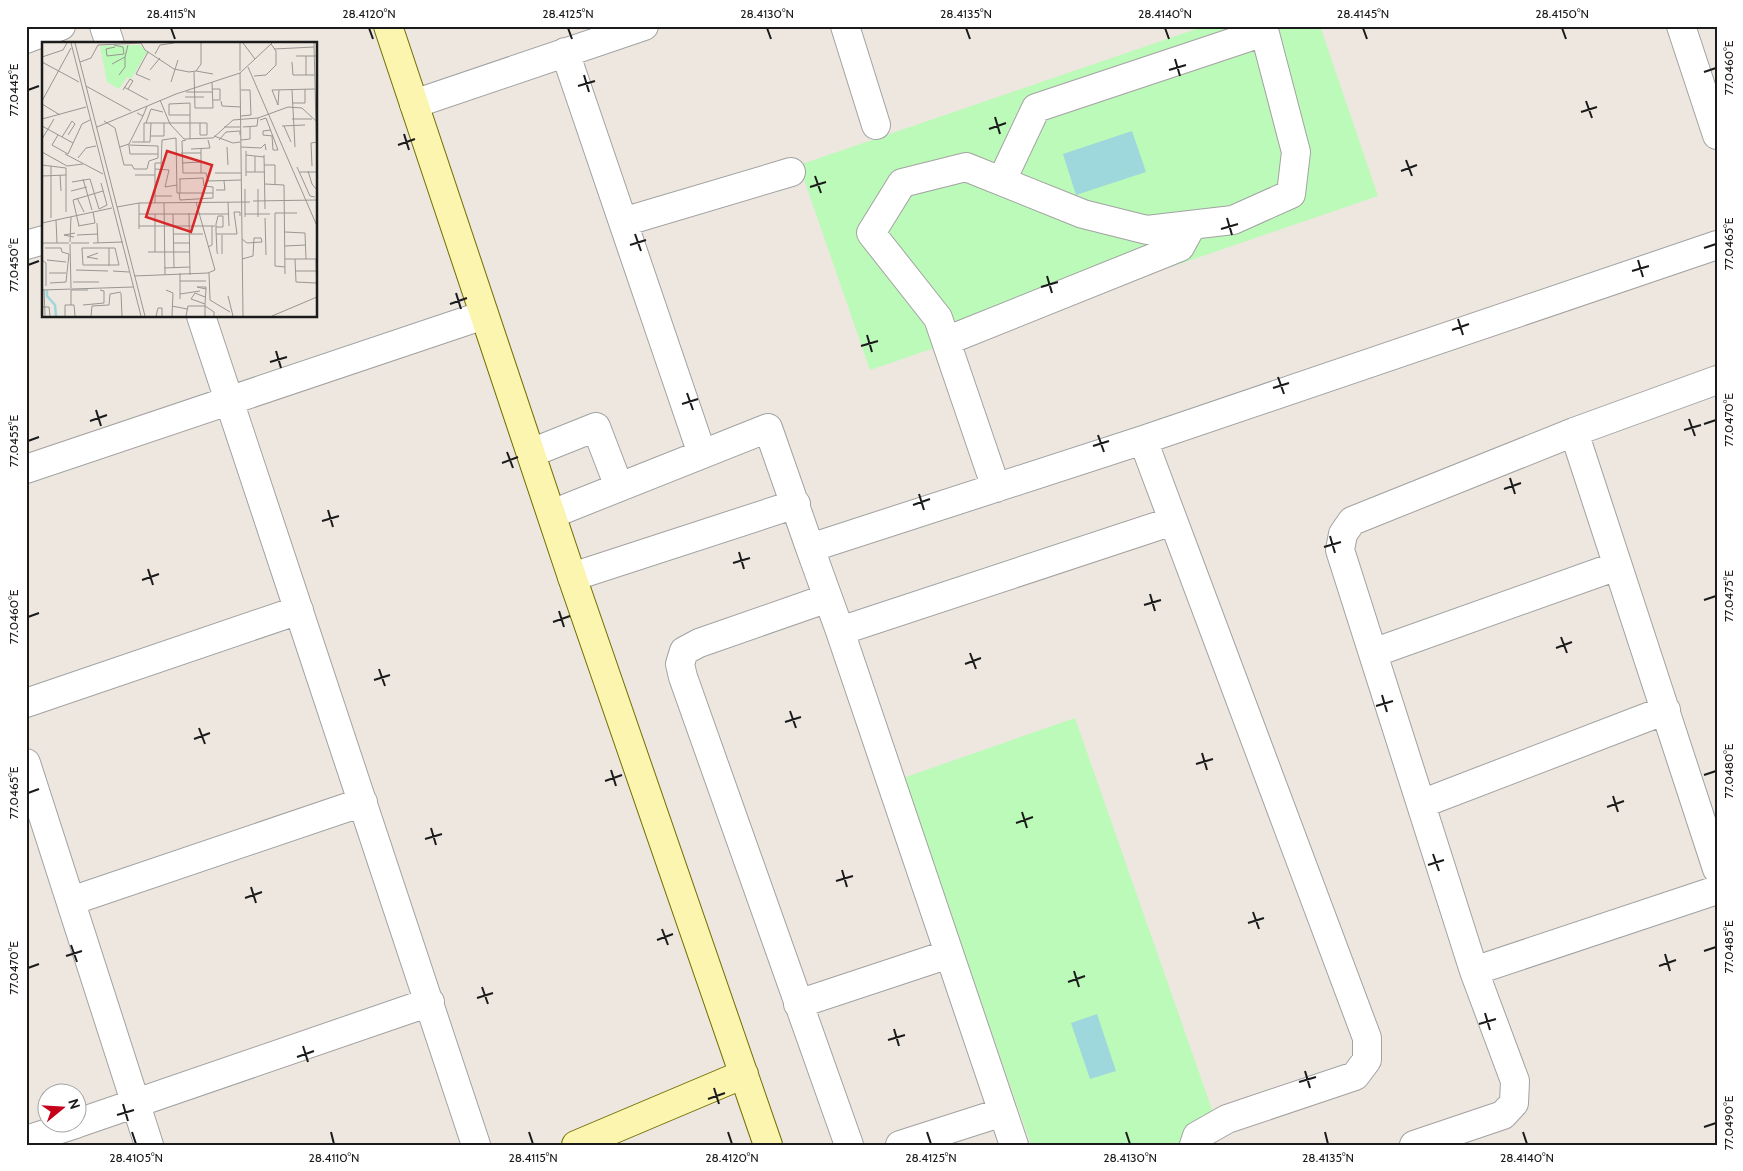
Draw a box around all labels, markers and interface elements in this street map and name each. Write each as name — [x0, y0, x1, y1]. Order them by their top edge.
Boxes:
text: 28.4115°N — [146, 6, 196, 21]
text: 28.4120°N — [342, 6, 396, 21]
text: 28.4125°N — [542, 6, 594, 21]
text: 28.4130°N — [740, 6, 794, 21]
text: 28.4135°N — [940, 6, 992, 21]
text: 28.4140°N — [1138, 6, 1192, 21]
text: 28.4145°N — [1337, 6, 1389, 21]
text: 28.4150°N — [1535, 6, 1589, 21]
text: 77.0460°E — [1721, 40, 1736, 95]
inset map — [42, 42, 318, 318]
text: 77.0445°E — [6, 63, 21, 116]
text: 77.0465°E — [1721, 217, 1736, 270]
text: 77.0450°E — [6, 238, 21, 292]
text: 77.0470°E — [1721, 393, 1736, 447]
text: 77.0455°E — [6, 414, 21, 467]
text: 77.0475°E — [1721, 570, 1736, 622]
text: 77.0460°E — [6, 589, 21, 644]
text: 77.0480°E — [1721, 743, 1736, 799]
text: 77.0465°E — [6, 766, 21, 819]
text: 77.0485°E — [1721, 920, 1736, 974]
text: 77.0470°E — [6, 941, 21, 995]
north arrow — [38, 1084, 88, 1134]
text: 77.0490°E — [1721, 1095, 1736, 1150]
text: N — [64, 1096, 84, 1111]
text: 28.4105°N — [109, 1150, 163, 1165]
text: 28.4110°N — [308, 1150, 360, 1165]
text: 28.4115°N — [508, 1150, 558, 1165]
text: 28.4120°N — [705, 1150, 759, 1165]
text: 28.4125°N — [905, 1150, 957, 1165]
text: 28.4130°N — [1103, 1150, 1157, 1165]
text: 28.4135°N — [1302, 1150, 1354, 1165]
text: 28.4140°N — [1500, 1150, 1554, 1165]

